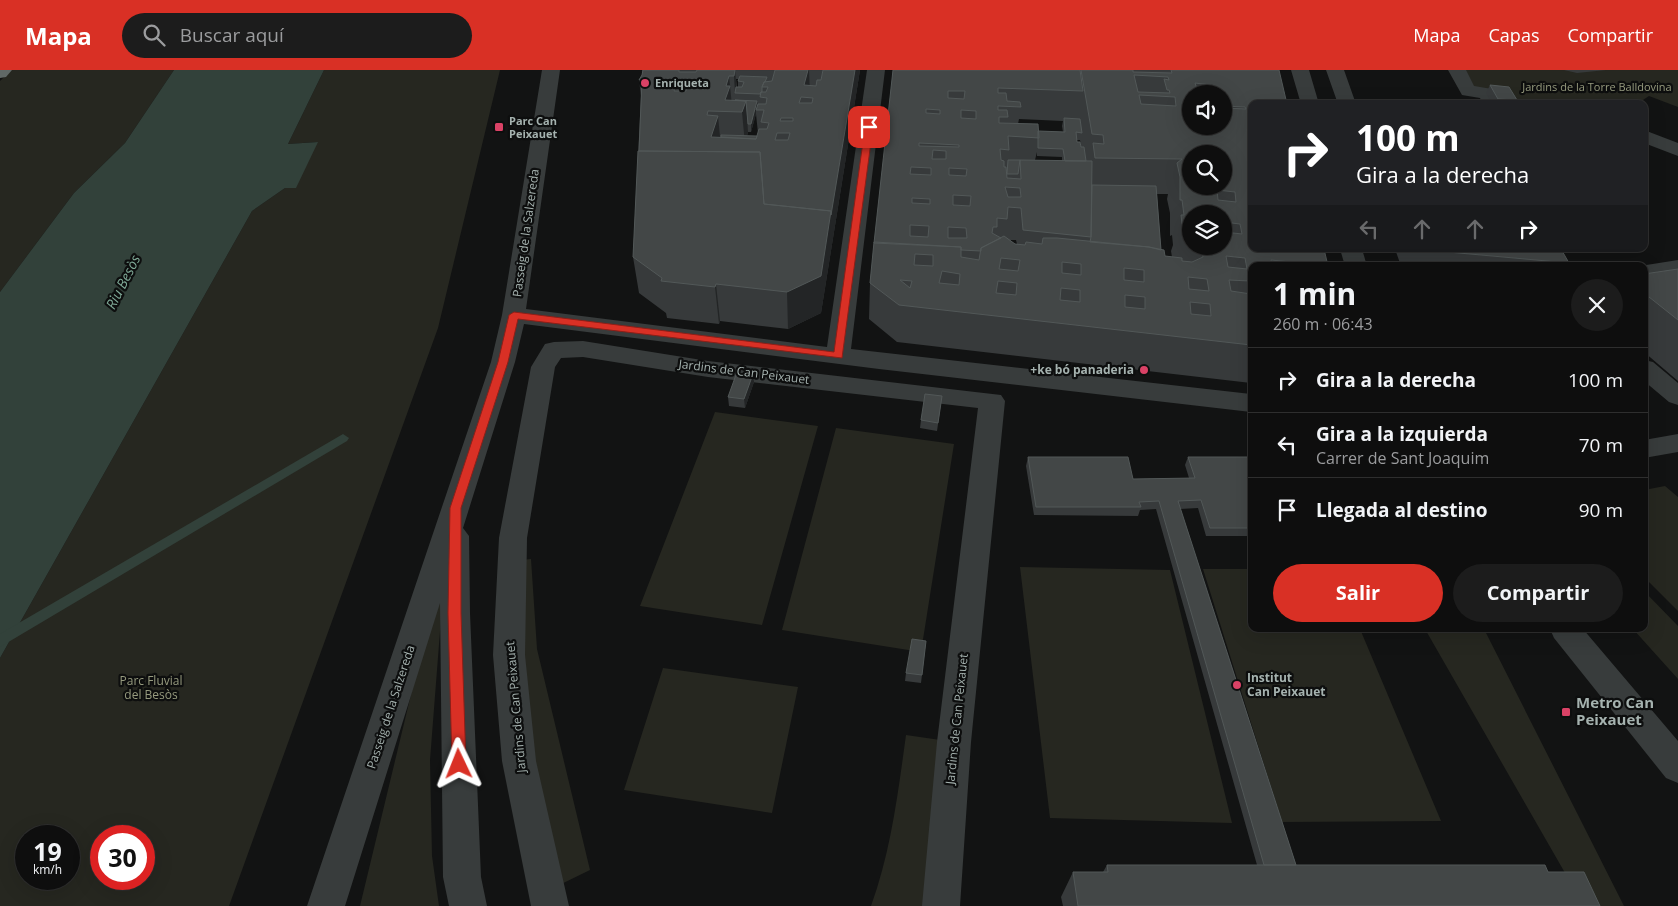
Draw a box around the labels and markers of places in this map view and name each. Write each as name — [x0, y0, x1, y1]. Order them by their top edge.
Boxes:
place label: Enriqueta — [655, 75, 709, 90]
marker: Enriqueta — [639, 77, 651, 89]
pin — [848, 106, 890, 148]
place label: Parc Can Peixauet — [509, 113, 557, 141]
marker: Parc Can Peixauet — [493, 121, 505, 133]
place label: +ke bó panaderia — [1030, 361, 1134, 378]
marker: +ke bó panaderia — [1138, 364, 1150, 376]
place label: Institut Can Peixauet — [1247, 669, 1326, 700]
marker: Institut Can Peixauet — [1231, 679, 1243, 691]
place label: Metro Can Peixauet — [1576, 692, 1654, 729]
marker: Metro Can Peixauet — [1560, 706, 1572, 718]

